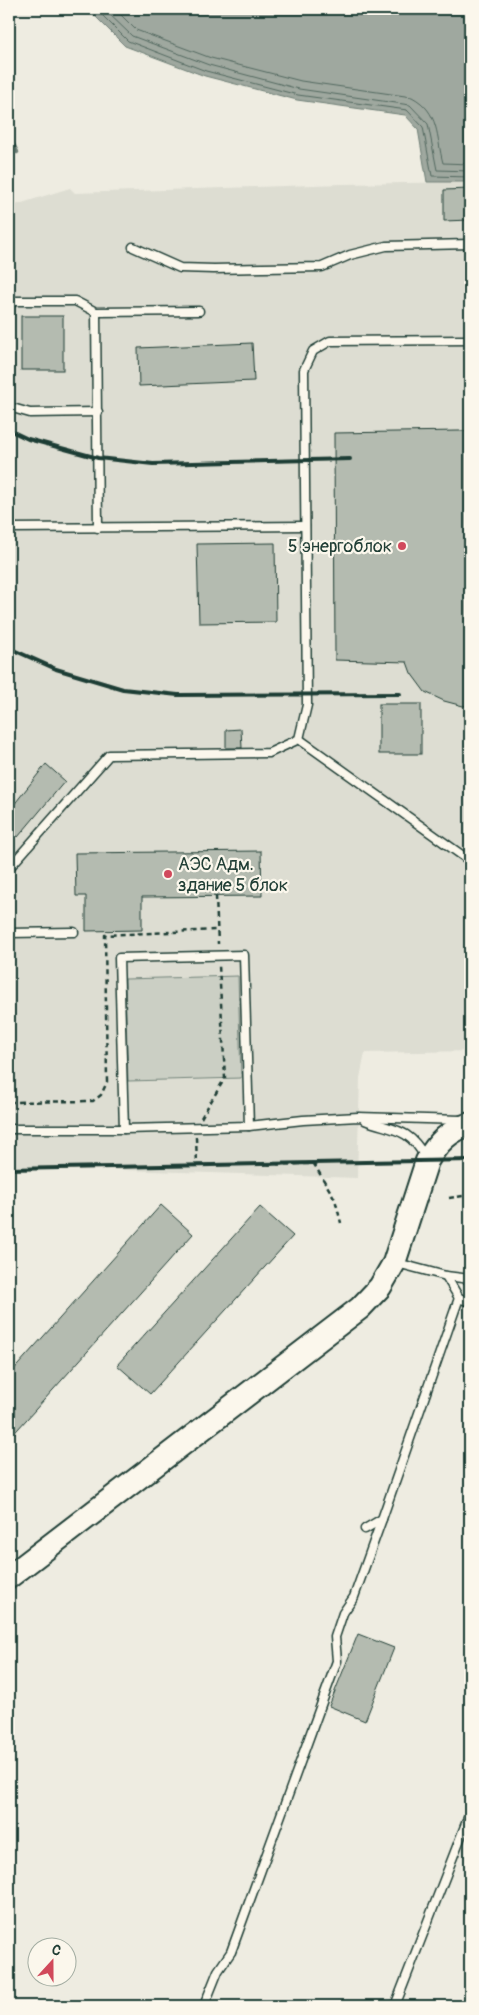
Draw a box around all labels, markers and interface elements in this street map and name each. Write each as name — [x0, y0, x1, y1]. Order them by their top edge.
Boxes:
place label: 5 энергоблок — [288, 535, 392, 558]
marker: 5 энергоблок — [396, 540, 408, 552]
place label: АЭС Адм. здание 5 блок — [178, 853, 288, 897]
marker: АЭС Адм. здание 5 блок — [162, 868, 174, 880]
north arrow — [28, 1938, 78, 1988]
text: С — [49, 1941, 64, 1960]

